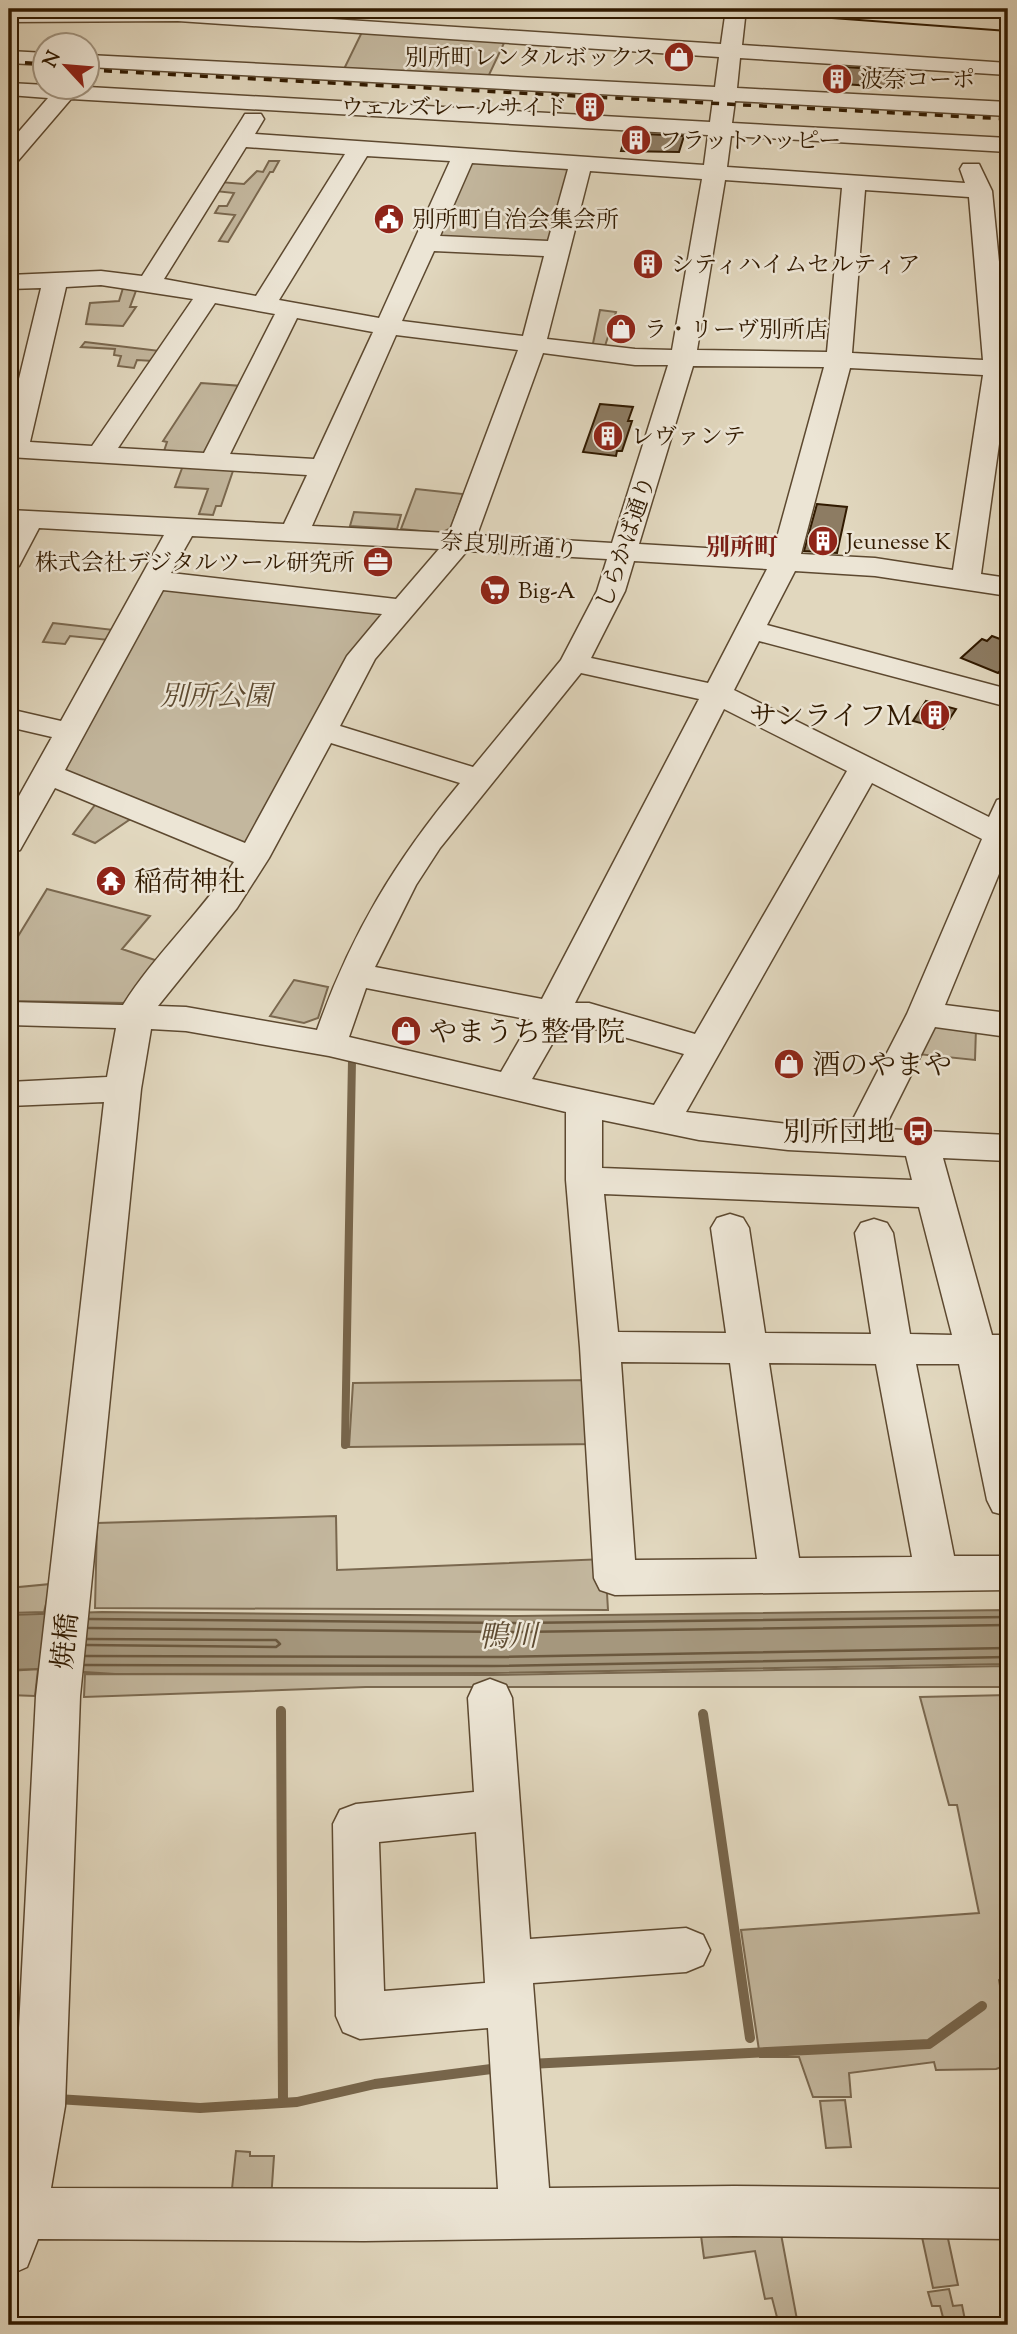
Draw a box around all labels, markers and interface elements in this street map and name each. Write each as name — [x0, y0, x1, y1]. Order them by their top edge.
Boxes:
north arrow — [32, 32, 102, 102]
shop icon: 別所町レンタルボックス — [662, 40, 696, 74]
place label: 別所町レンタルボックス — [405, 43, 656, 76]
text: N — [38, 47, 68, 72]
building icon: 波奈コーポ — [820, 62, 854, 96]
place label: 波奈コーポ — [860, 65, 975, 98]
building icon: ウェルズレールサイド — [573, 90, 607, 124]
place label: ウェルズレールサイド — [341, 93, 567, 126]
building icon: フラットハッピー — [619, 123, 653, 157]
place label: フラットハッピー — [659, 126, 841, 159]
public building icon: 別所町自治会集会所 — [372, 202, 406, 236]
place label: 別所町自治会集会所 — [412, 205, 619, 238]
building icon: シティハイムセルティア — [631, 247, 665, 281]
place label: シティハイムセルティア — [671, 250, 920, 283]
shop icon: ラ・リーヴ別所店 — [604, 312, 638, 346]
place label: ラ・リーヴ別所店 — [644, 315, 828, 348]
building icon: レヴァンテ — [591, 419, 625, 453]
place label: レヴァンテ — [631, 422, 746, 455]
street label: しらかば通り — [589, 472, 665, 613]
building icon: Jeunesse K — [806, 524, 840, 558]
street label: 奈良別所通り — [439, 526, 579, 569]
place label: Jeunesse K — [844, 527, 951, 560]
district label: 別所町 — [706, 532, 778, 566]
office icon: 株式会社デジタルツール研究所 — [361, 545, 395, 579]
place label: 株式会社デジタルツール研究所 — [35, 548, 355, 581]
supermarket icon: Big-A — [478, 573, 512, 607]
place label: Big-A — [518, 576, 576, 609]
park label: 別所公園 — [160, 678, 276, 718]
place label: サンライフM — [749, 698, 912, 738]
building icon: サンライフM — [918, 698, 952, 732]
temple icon: 稲荷神社 — [94, 864, 128, 898]
place label: 稲荷神社 — [134, 864, 246, 904]
shop icon: やまうち整骨院 — [389, 1014, 423, 1048]
place label: やまうち整骨院 — [429, 1014, 625, 1054]
shop icon: 酒のやまや — [772, 1047, 806, 1081]
place label: 酒のやまや — [812, 1047, 952, 1087]
place label: 別所団地 — [783, 1114, 895, 1154]
bus stop icon: 別所団地 — [901, 1114, 935, 1148]
street label: 焼橋 — [44, 1611, 90, 1671]
water label: 鴨川 — [478, 1616, 541, 1661]

